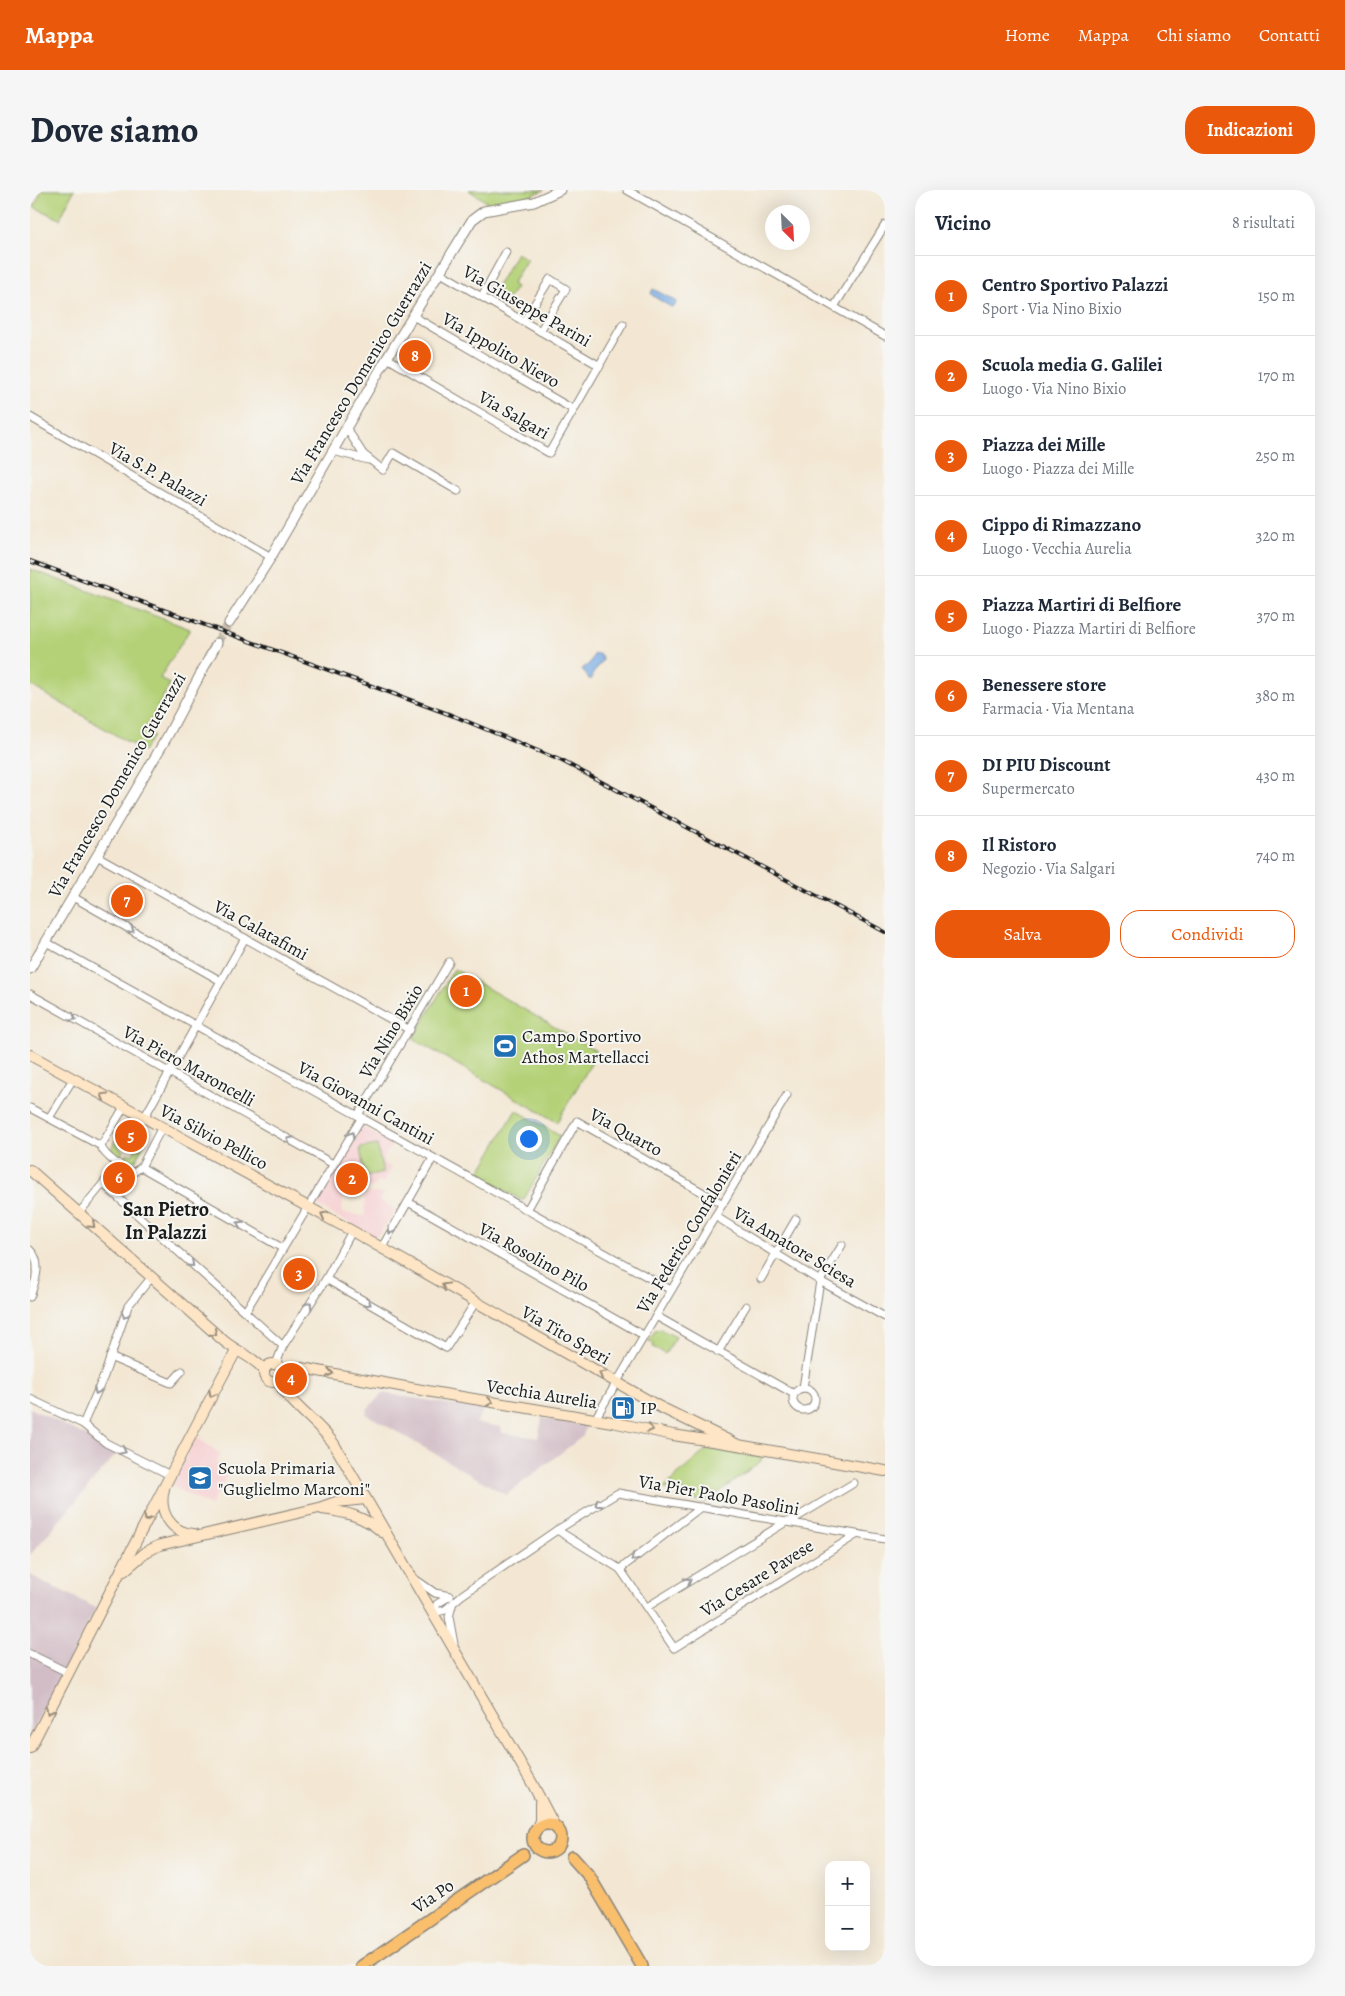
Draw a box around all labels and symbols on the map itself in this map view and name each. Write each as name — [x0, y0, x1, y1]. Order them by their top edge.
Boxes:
north arrow — [765, 205, 810, 250]
street label: Via Francesco Domenico Guerrazzi — [284, 257, 437, 490]
street label: Via Giuseppe Parini — [458, 259, 596, 353]
street label: Via Ippolito Nievo — [437, 306, 564, 393]
pin: 8 — [399, 337, 431, 375]
street label: Via Salgari — [473, 385, 554, 445]
street label: Via S.P. Palazzi — [104, 436, 212, 512]
street label: Via Francesco Domenico Guerrazzi — [42, 668, 191, 903]
pin: 7 — [111, 882, 143, 920]
street label: Via Calatafimi — [209, 894, 313, 966]
one-way arrow — [126, 923, 135, 933]
pin: 1 — [450, 972, 482, 1010]
street label: Via Nino Bixio — [353, 979, 429, 1083]
one-way arrow — [67, 1012, 76, 1022]
street label: Via Piero Maroncelli — [118, 1019, 259, 1112]
place label: Campo Sportivo Athos Martellacci — [521, 1024, 649, 1069]
sports icon: Campo Sportivo Athos Martellacci — [492, 1033, 518, 1059]
street label: Via Giovanni Cantini — [293, 1055, 439, 1150]
one-way arrow — [100, 1092, 109, 1102]
street label: Via Silvio Pellico — [155, 1098, 272, 1176]
street label: Via Quarto — [584, 1102, 667, 1162]
pin: 5 — [115, 1117, 147, 1155]
your location — [516, 1126, 542, 1152]
one-way arrow — [344, 1131, 354, 1140]
one-way arrow — [287, 1136, 296, 1146]
street label: Via Federico Confalonieri — [630, 1146, 747, 1319]
pin: 6 — [103, 1159, 135, 1197]
pin: 2 — [336, 1160, 368, 1198]
district label: San Pietro In Palazzi — [123, 1196, 209, 1246]
street label: Via Amatore Sciesa — [728, 1200, 862, 1294]
one-way arrow — [320, 1211, 329, 1221]
street label: Via Rosolino Pilo — [474, 1216, 594, 1297]
one-way arrow — [87, 1220, 96, 1229]
one-way arrow — [236, 1220, 245, 1230]
one-way arrow — [388, 1225, 398, 1234]
pin: 3 — [283, 1255, 315, 1293]
one-way arrow — [186, 1258, 195, 1267]
one-way arrow — [442, 1282, 451, 1292]
one-way arrow — [363, 1297, 372, 1307]
street label: Via Tito Speri — [516, 1299, 615, 1370]
one-way arrow — [303, 1302, 313, 1311]
one-way arrow — [121, 1310, 131, 1318]
one-way arrow — [209, 1327, 218, 1336]
pin: 4 — [275, 1360, 307, 1398]
one-way arrow — [326, 1368, 334, 1378]
one-way arrow — [598, 1371, 607, 1381]
street label: Vecchia Aurelia — [484, 1373, 600, 1415]
one-way arrow — [93, 1386, 104, 1395]
one-way arrow — [209, 1388, 219, 1397]
fuel station icon: IP — [610, 1395, 636, 1421]
one-way arrow — [486, 1396, 494, 1406]
place label: IP — [640, 1396, 656, 1420]
one-way arrow — [646, 1423, 655, 1434]
one-way arrow — [118, 1445, 127, 1456]
place label: Scuola Primaria "Guglielmo Marconi" — [218, 1456, 370, 1501]
school or university icon: Scuola Primaria "Guglielmo Marconi" — [187, 1465, 213, 1491]
street label: Via Pier Paolo Pasolini — [636, 1469, 801, 1521]
one-way arrow — [595, 1497, 604, 1507]
one-way arrow — [143, 1513, 154, 1522]
street label: Via Cesare Pavese — [695, 1534, 818, 1623]
one-way arrow — [631, 1552, 640, 1561]
one-way arrow — [683, 1578, 692, 1588]
one-way arrow — [45, 1706, 55, 1715]
street label: Via Po — [407, 1873, 459, 1919]

